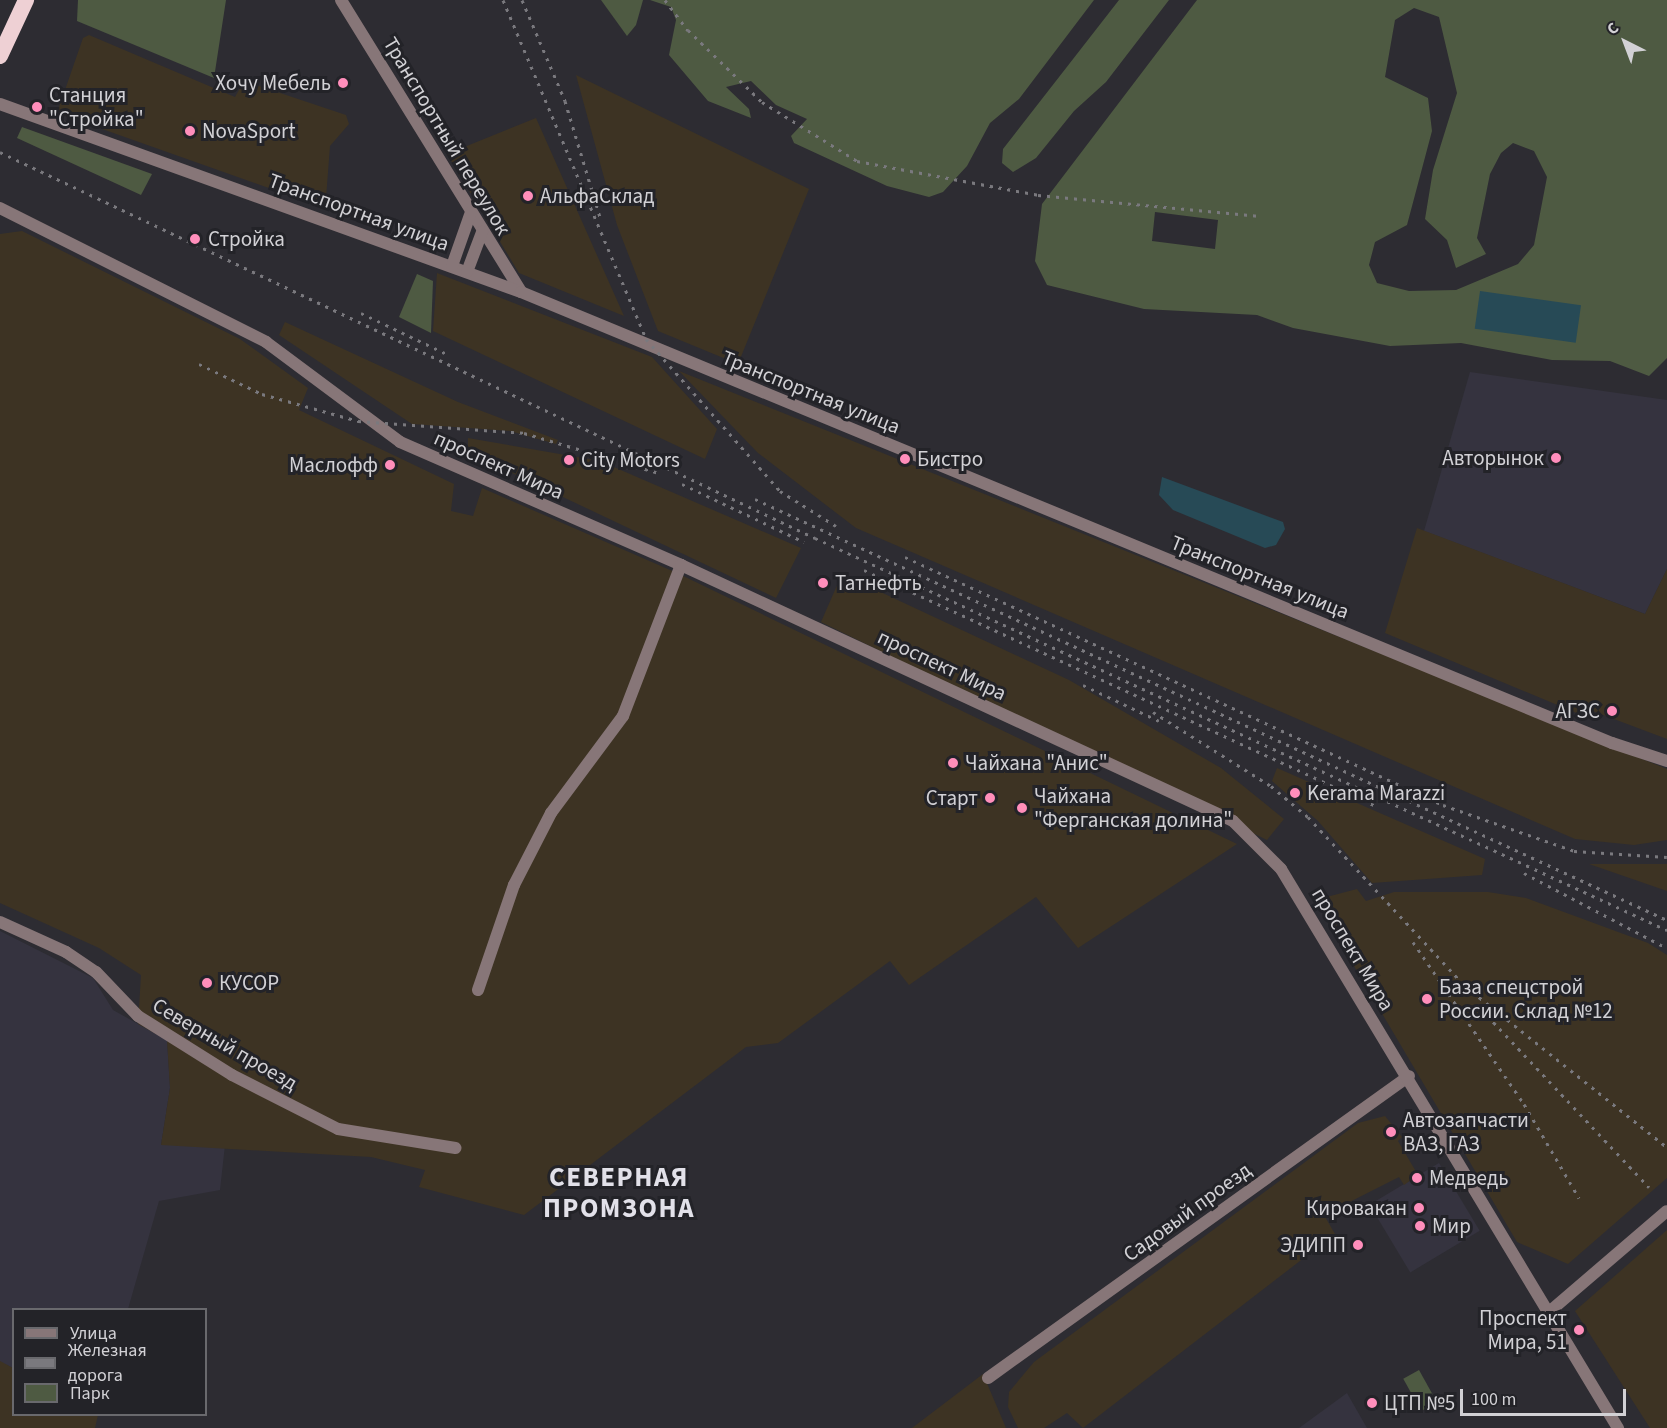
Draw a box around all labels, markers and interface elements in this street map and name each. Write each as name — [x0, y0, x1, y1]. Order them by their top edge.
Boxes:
north arrow — [1595, 12, 1655, 72]
text: С — [1602, 17, 1624, 40]
street label: Транспортный переулок — [378, 32, 516, 240]
place label: Хочу Мебель — [215, 70, 331, 96]
marker: Хочу Мебель — [336, 76, 350, 90]
place label: Станция "Стройка" — [49, 82, 144, 132]
marker: Станция "Стройка" — [30, 100, 44, 114]
place label: NovaSport — [202, 118, 295, 144]
marker: NovaSport — [183, 124, 197, 138]
street label: Транспортная улица — [265, 168, 453, 256]
place label: АльфаСклад — [540, 183, 654, 209]
marker: АльфаСклад — [521, 189, 535, 203]
place label: Стройка — [208, 226, 285, 252]
marker: Стройка — [186, 230, 204, 248]
street label: Транспортная улица — [718, 345, 904, 439]
street label: проспект Мира — [430, 425, 568, 505]
place label: Авторынок — [1442, 445, 1544, 471]
place label: Бистро — [917, 446, 983, 472]
place label: City Motors — [581, 447, 680, 473]
marker: Авторынок — [1549, 451, 1563, 465]
place label: Маслофф — [289, 452, 378, 478]
marker: Бистро — [898, 452, 912, 466]
marker: City Motors — [562, 453, 576, 467]
marker: Маслофф — [383, 458, 397, 472]
street label: Транспортная улица — [1167, 530, 1353, 624]
place label: Татнефть — [835, 570, 922, 596]
marker: Татнефть — [816, 576, 830, 590]
street label: проспект Мира — [874, 624, 1010, 706]
place label: АГЗС — [1555, 698, 1600, 724]
marker: АГЗС — [1605, 704, 1619, 718]
place label: Чайхана "Анис" — [965, 750, 1108, 776]
marker: Чайхана "Анис" — [946, 756, 960, 770]
place label: Kerama Marazzi — [1307, 780, 1445, 806]
place label: Чайхана "Ферганская долина" — [1034, 783, 1232, 833]
place label: Старт — [926, 785, 978, 811]
marker: Kerama Marazzi — [1288, 786, 1302, 800]
marker: Старт — [983, 791, 997, 805]
marker: Чайхана "Ферганская долина" — [1015, 801, 1029, 815]
street label: проспект Мира — [1306, 883, 1400, 1015]
place label: КУСОР — [219, 970, 279, 996]
place label: База спецстрой России. Склад №12 — [1439, 974, 1613, 1024]
marker: КУСОР — [200, 976, 214, 990]
street label: Северный проезд — [148, 992, 302, 1096]
marker: База спецстрой России. Склад №12 — [1420, 992, 1434, 1006]
place label: Автозапчасти ВАЗ, ГАЗ — [1403, 1107, 1529, 1157]
marker: Автозапчасти ВАЗ, ГАЗ — [1384, 1125, 1398, 1139]
street label: Садовый проезд — [1118, 1157, 1256, 1267]
district label: СЕВЕРНАЯ ПРОМЗОНА — [543, 1161, 695, 1224]
place label: Медведь — [1429, 1165, 1508, 1191]
marker: Медведь — [1410, 1171, 1424, 1185]
place label: Кировакан — [1306, 1195, 1407, 1221]
marker: Кировакан — [1412, 1201, 1426, 1215]
place label: Мир — [1432, 1213, 1471, 1239]
marker: Мир — [1413, 1219, 1427, 1233]
place label: ЭДИПП — [1280, 1232, 1346, 1258]
marker: ЭДИПП — [1351, 1238, 1365, 1252]
place label: Проспект Мира, 51 — [1479, 1305, 1567, 1355]
legend — [12, 1308, 207, 1416]
text: Улица — [70, 1321, 117, 1346]
marker: Проспект Мира, 51 — [1572, 1323, 1586, 1337]
text: Железная дорога — [68, 1338, 147, 1388]
scale bar — [1463, 1377, 1630, 1415]
text: Парк — [70, 1381, 110, 1406]
text: 100 m — [1471, 1387, 1516, 1412]
place label: ЦТП №5 — [1384, 1390, 1455, 1416]
marker: ЦТП №5 — [1365, 1396, 1379, 1410]

